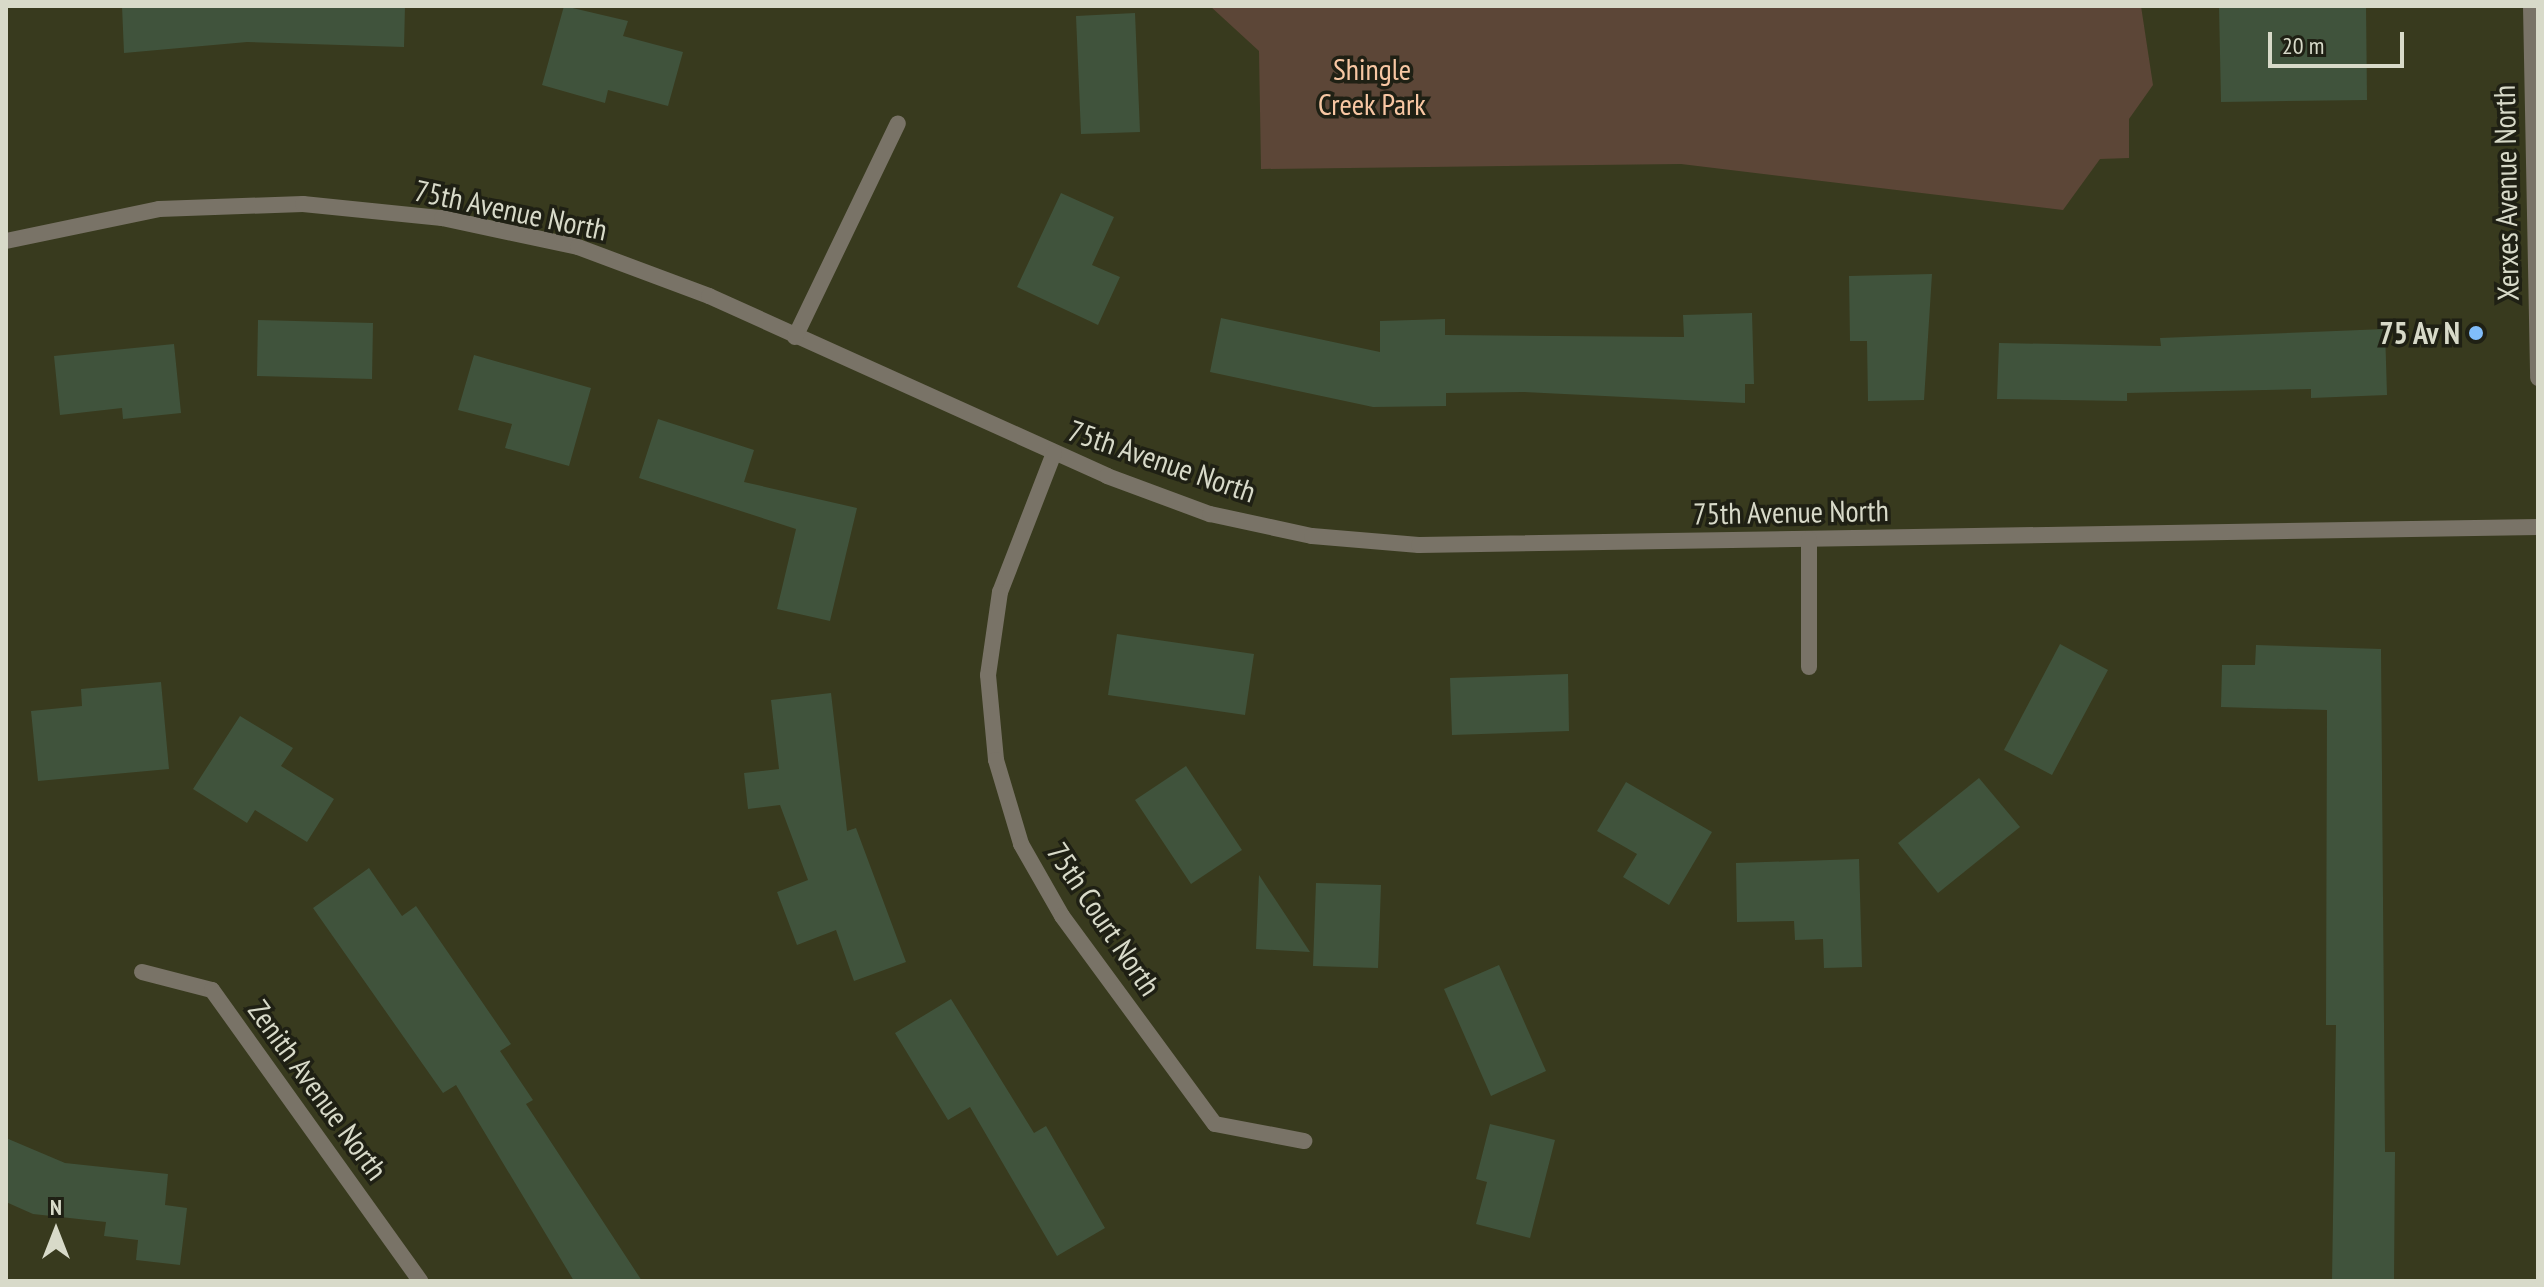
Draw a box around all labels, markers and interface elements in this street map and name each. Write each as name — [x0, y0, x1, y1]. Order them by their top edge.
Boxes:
scale bar — [2272, 16, 2408, 66]
text: 20 m — [2282, 30, 2324, 61]
park label: Shingle Creek Park — [1318, 51, 1426, 122]
street label: Xerxes Avenue North — [2486, 84, 2526, 302]
street label: 75th Avenue North — [411, 172, 611, 248]
place label: 75 Av N — [2377, 315, 2460, 351]
marker: 75 Av N — [2467, 324, 2485, 342]
street label: 75th Avenue North — [1063, 412, 1261, 510]
street label: 75th Avenue North — [1692, 492, 1890, 532]
street label: 75th Court North — [1040, 836, 1168, 1002]
street label: Zenith Avenue North — [241, 993, 395, 1187]
north arrow — [16, 1191, 96, 1271]
text: N — [50, 1193, 62, 1221]

